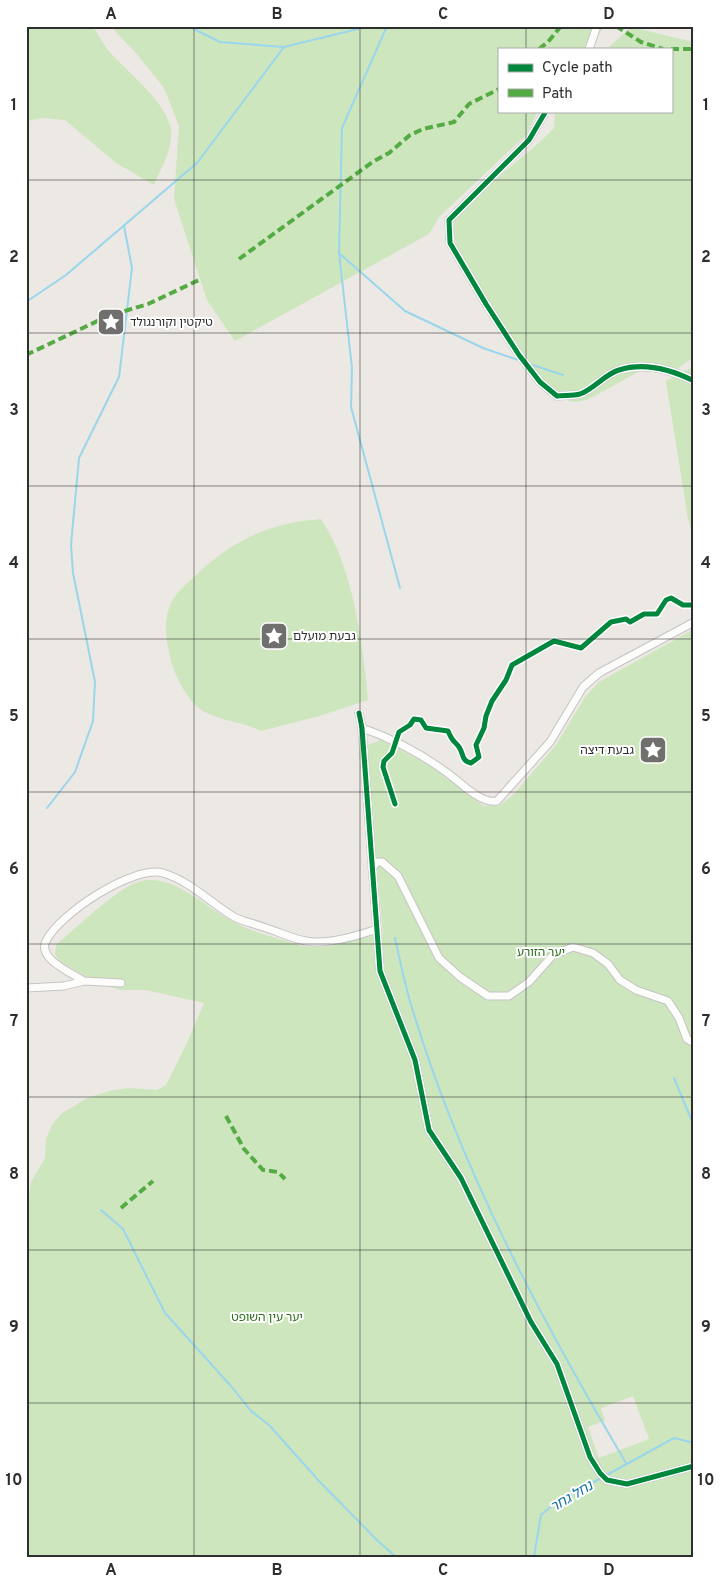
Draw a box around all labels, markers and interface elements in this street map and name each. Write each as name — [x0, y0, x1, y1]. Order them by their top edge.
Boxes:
text: A — [105, 5, 117, 25]
text: B — [271, 5, 283, 25]
text: C — [438, 5, 448, 25]
text: D — [603, 5, 615, 25]
legend — [498, 48, 672, 112]
text: Cycle path — [542, 59, 613, 78]
text: Path — [542, 85, 573, 104]
text: 1 — [11, 96, 17, 116]
text: 1 — [703, 96, 709, 116]
text: 2 — [9, 248, 19, 268]
text: 2 — [701, 248, 711, 268]
place icon: טיקטין וקורנגולד — [96, 307, 126, 337]
place label: טיקטין וקורנגולד — [130, 315, 213, 331]
text: 3 — [9, 401, 19, 421]
text: 3 — [701, 401, 711, 421]
text: 4 — [9, 554, 19, 574]
text: 4 — [701, 554, 711, 574]
place icon: גבעת מועלם — [259, 621, 289, 651]
place label: גבעת מועלם — [293, 629, 356, 645]
text: 5 — [9, 707, 19, 727]
text: 5 — [701, 707, 711, 727]
place icon: גבעת דיצה — [638, 735, 668, 765]
place label: גבעת דיצה — [580, 743, 635, 759]
text: 6 — [9, 860, 19, 880]
text: 6 — [701, 860, 711, 880]
park label: יער הזורע — [517, 945, 565, 961]
text: 7 — [10, 1012, 18, 1032]
text: 7 — [702, 1012, 710, 1032]
text: 8 — [9, 1165, 19, 1185]
text: 8 — [701, 1165, 711, 1185]
park label: יער עין השופט — [231, 1310, 303, 1326]
text: 9 — [9, 1318, 19, 1338]
text: 9 — [701, 1318, 711, 1338]
text: 10 — [6, 1471, 22, 1491]
text: 10 — [698, 1471, 714, 1491]
water label: נחל גחר — [547, 1477, 598, 1517]
text: A — [105, 1561, 117, 1581]
text: B — [271, 1561, 283, 1581]
text: C — [438, 1561, 448, 1581]
text: D — [603, 1561, 615, 1581]

